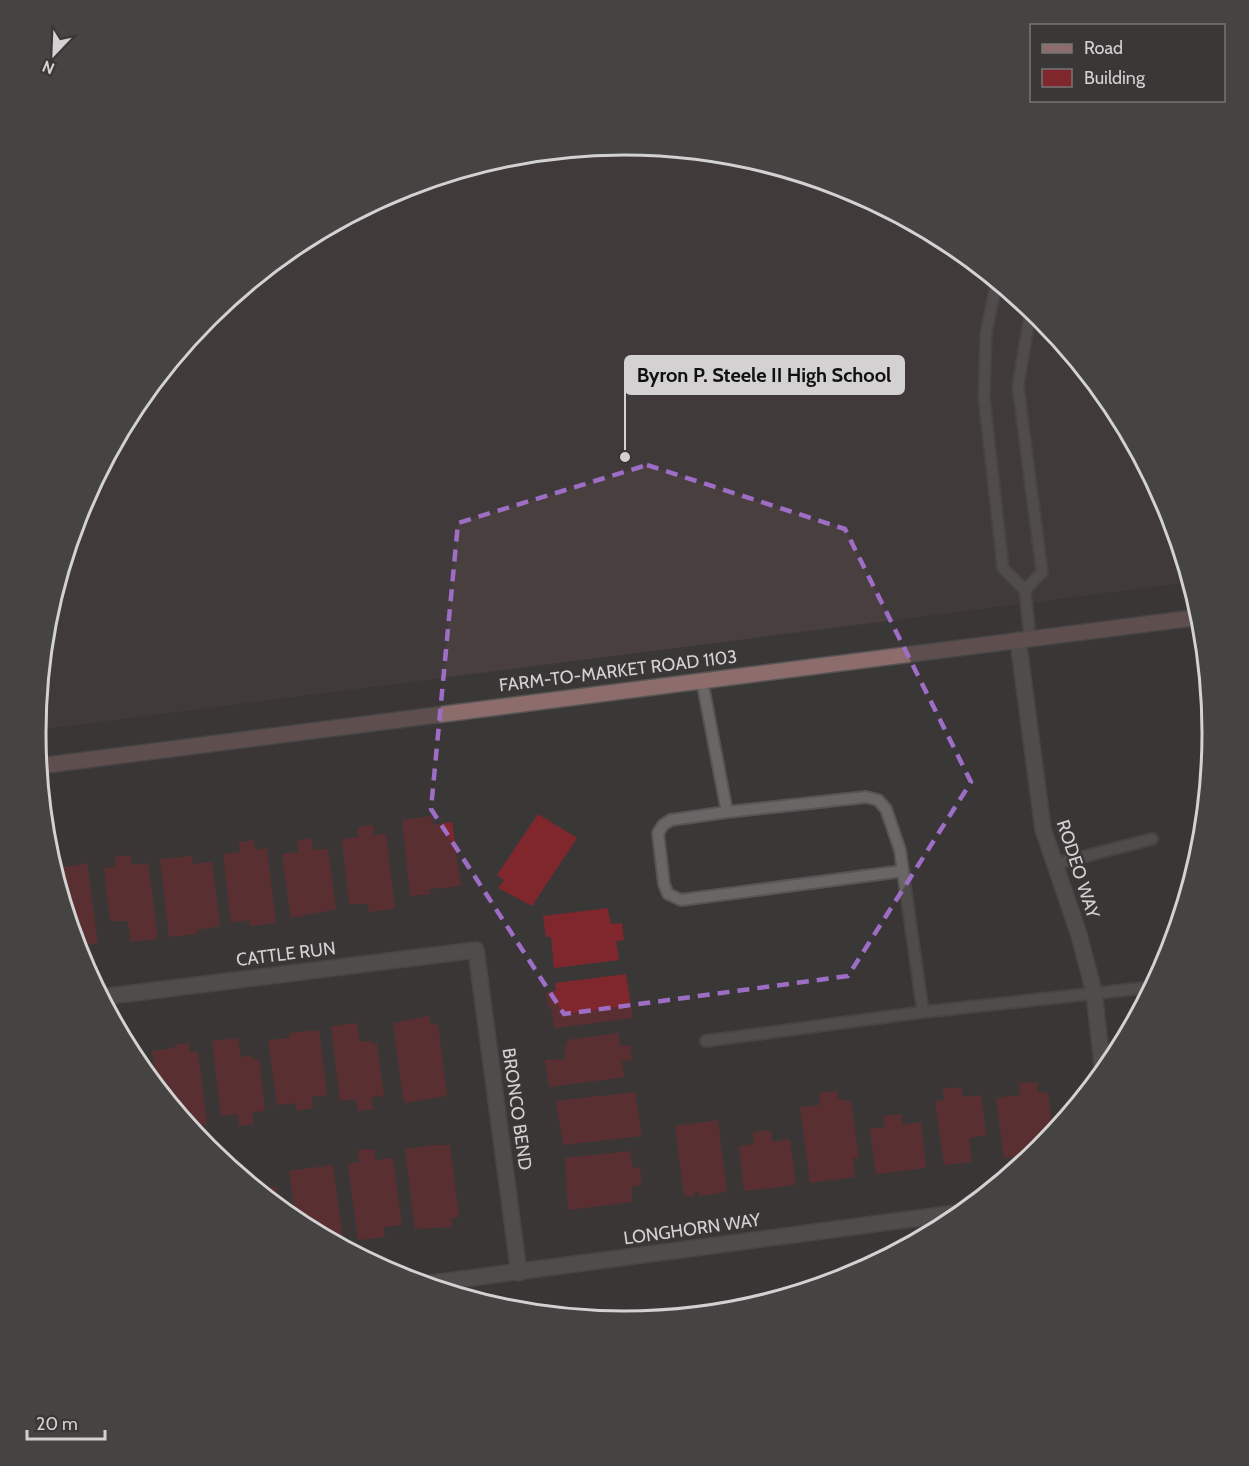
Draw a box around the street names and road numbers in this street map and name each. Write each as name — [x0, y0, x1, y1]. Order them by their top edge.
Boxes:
street label: FARM-TO-MARKET ROAD 1103 — [498, 645, 738, 697]
street label: RODEO WAY — [1052, 817, 1104, 922]
street label: CATTLE RUN — [235, 937, 337, 971]
street label: BRONCO BEND — [498, 1046, 536, 1172]
street label: LONGHORN WAY — [622, 1208, 763, 1249]

